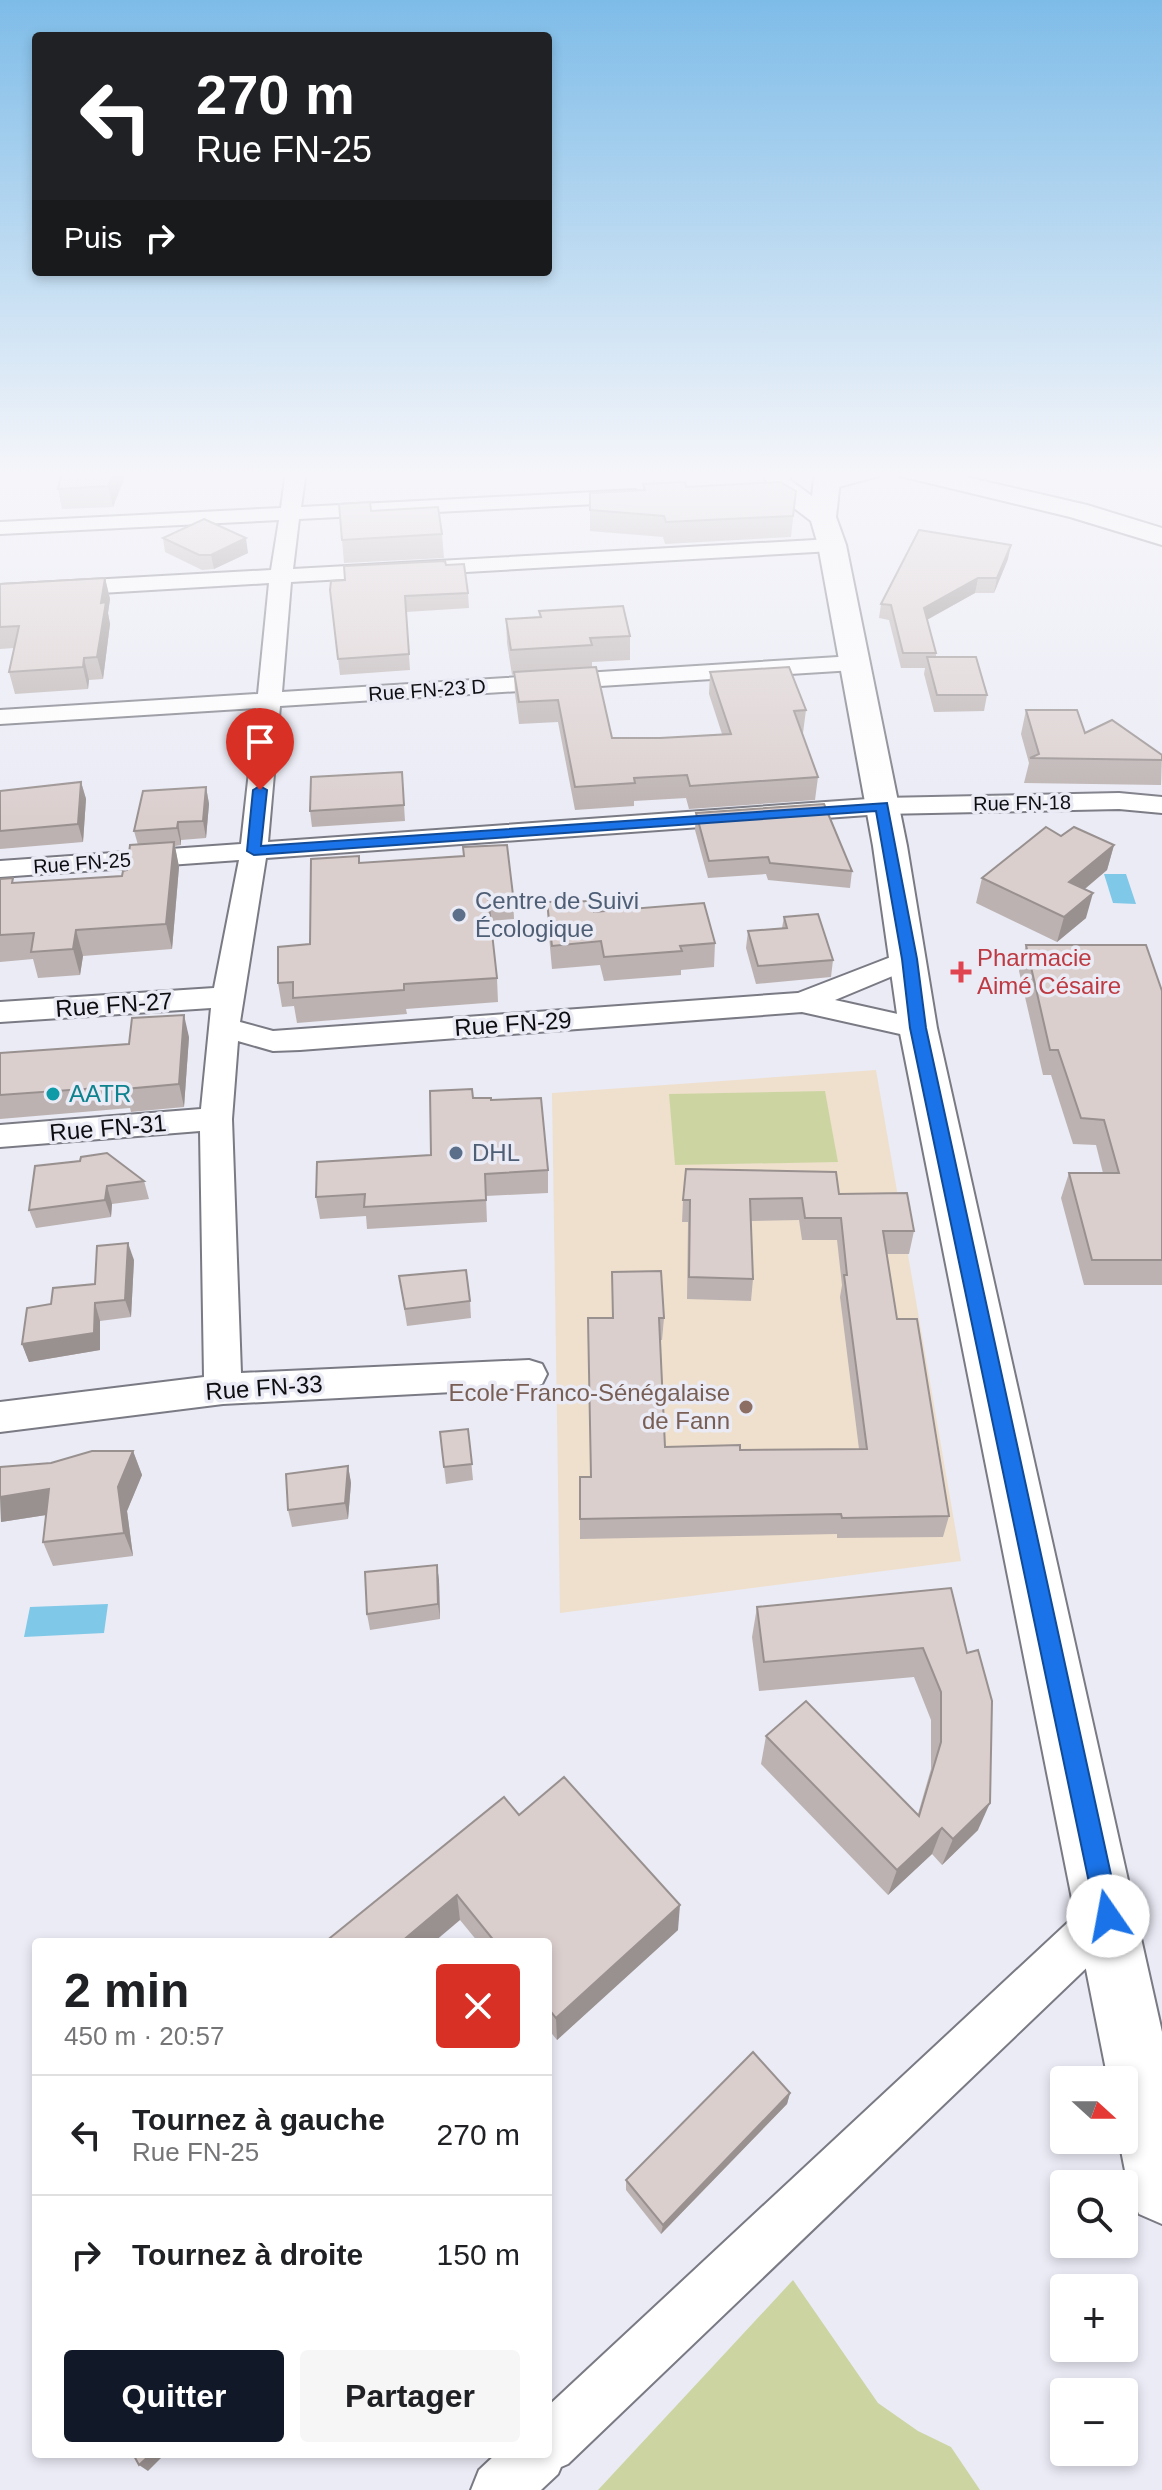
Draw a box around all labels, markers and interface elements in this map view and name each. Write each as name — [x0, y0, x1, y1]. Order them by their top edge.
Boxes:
text: 270 m — [196, 63, 355, 126]
icon: left — [64, 64, 168, 168]
text: Rue FN-25 — [196, 129, 372, 170]
icon: right — [138, 216, 182, 260]
text: Puis — [64, 221, 122, 254]
street label: Rue FN-23 D — [367, 675, 487, 705]
pin — [226, 708, 294, 790]
icon: arrive — [238, 720, 282, 764]
street label: Rue FN-18 — [973, 791, 1071, 815]
street label: Rue FN-25 — [32, 849, 132, 877]
place label: Centre de Suivi Écologique — [475, 887, 639, 942]
marker: Centre de Suivi Écologique — [450, 906, 468, 924]
place label: Pharmacie Aimé Césaire — [977, 944, 1121, 999]
marker: Pharmacie Aimé Césaire — [952, 963, 970, 981]
street label: Rue FN-27 — [54, 987, 173, 1022]
street label: Rue FN-29 — [453, 1006, 572, 1041]
place label: AATR — [69, 1080, 131, 1107]
marker: AATR — [44, 1085, 62, 1103]
street label: Rue FN-31 — [48, 1109, 168, 1146]
place label: DHL — [472, 1139, 520, 1166]
marker: DHL — [447, 1144, 465, 1162]
street label: Rue FN-33 — [204, 1370, 323, 1405]
place label: Ecole Franco-Sénégalaise de Fann — [449, 1379, 730, 1434]
marker: Ecole Franco-Sénégalaise de Fann — [737, 1398, 755, 1416]
position arrow — [1066, 1874, 1150, 1958]
text: 2 min — [64, 1964, 189, 2017]
button: close — [436, 1964, 520, 2048]
text: 450 m · 20:57 — [64, 2021, 224, 2051]
north arrow — [1050, 2066, 1138, 2154]
map controls — [1050, 2066, 1138, 2466]
text: Tournez à gauche — [132, 2103, 385, 2136]
icon: left — [64, 2113, 108, 2157]
text: 270 m — [437, 2118, 520, 2151]
text: Rue FN-25 — [132, 2137, 259, 2167]
button: search — [1050, 2170, 1138, 2258]
icon: right — [64, 2233, 108, 2277]
text: Tournez à droite — [132, 2238, 363, 2271]
text: 150 m — [437, 2238, 520, 2271]
button: + — [1050, 2274, 1138, 2362]
button: Quitter — [64, 2350, 284, 2442]
button: Partager — [300, 2350, 520, 2442]
button: − — [1050, 2378, 1138, 2466]

